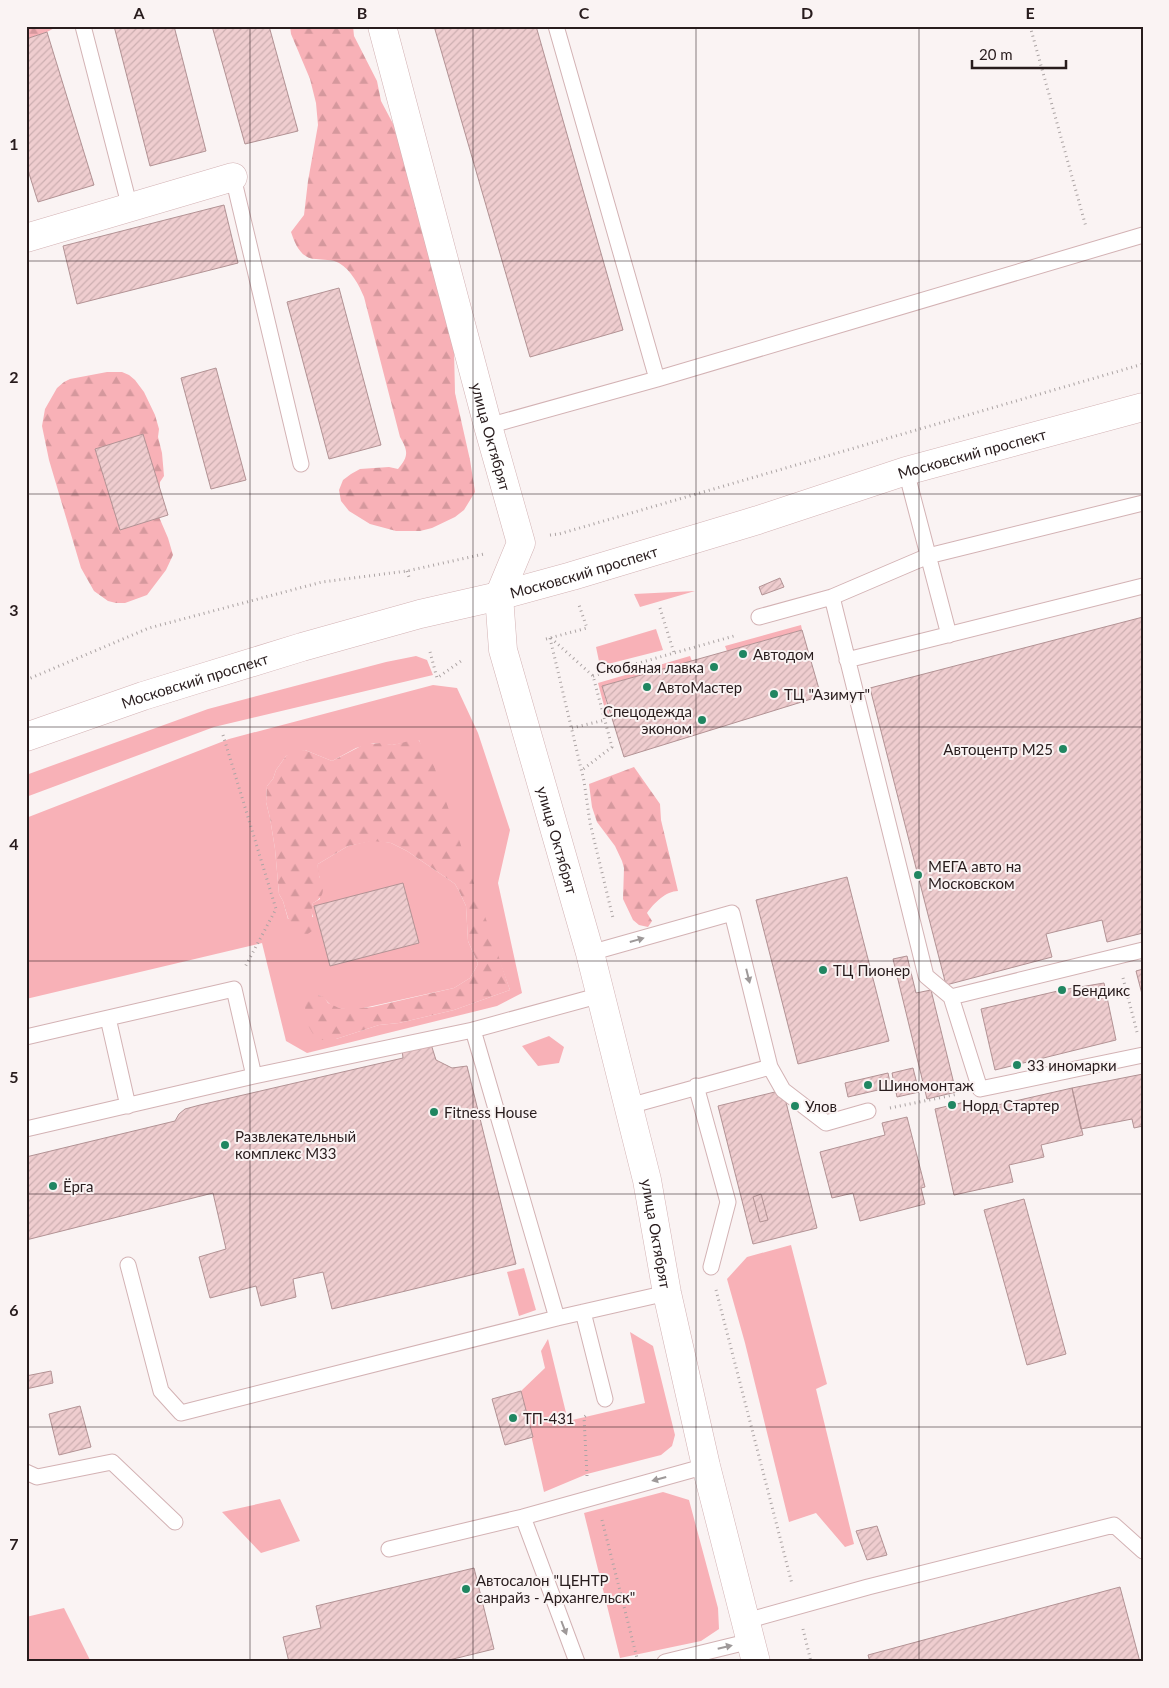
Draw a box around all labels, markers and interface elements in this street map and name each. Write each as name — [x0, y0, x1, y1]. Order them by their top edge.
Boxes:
text: A — [132, 3, 145, 22]
text: B — [357, 3, 367, 22]
text: C — [579, 3, 590, 22]
text: D — [801, 3, 813, 22]
text: E — [1025, 3, 1035, 22]
scale bar — [972, 38, 1065, 70]
text: 20 m — [979, 45, 1013, 63]
text: 1 — [9, 134, 19, 153]
text: 2 — [9, 367, 19, 386]
street label: улица Октябрят — [468, 381, 515, 493]
street label: Московский проспект — [895, 424, 1049, 482]
street label: Московский проспект — [508, 542, 660, 602]
text: 3 — [9, 600, 19, 619]
place label: Автодом — [753, 645, 814, 663]
marker: Автодом — [737, 648, 749, 660]
street label: Московский проспект — [119, 649, 271, 712]
place label: Скобяная лавка — [596, 658, 704, 676]
marker: Скобяная лавка — [708, 661, 720, 673]
place label: АвтоМастер — [657, 678, 742, 696]
marker: АвтоМастер — [641, 681, 653, 693]
place label: ТЦ "Азимут" — [784, 685, 870, 703]
marker: ТЦ "Азимут" — [768, 688, 780, 700]
place label: Спецодежда эконом — [603, 702, 692, 737]
marker: Спецодежда эконом — [696, 714, 708, 726]
place label: Автоцентр М25 — [943, 740, 1053, 758]
marker: Автоцентр М25 — [1057, 743, 1069, 755]
street label: улица Октябрят — [534, 784, 582, 897]
text: 4 — [9, 834, 19, 853]
place label: МЕГА авто на Московском — [928, 857, 1022, 892]
marker: МЕГА авто на Московском — [912, 869, 924, 881]
one-way arrow — [630, 935, 645, 943]
place label: ТЦ Пионер — [833, 961, 910, 979]
marker: ТЦ Пионер — [817, 964, 829, 976]
one-way arrow — [744, 968, 752, 983]
place label: Бендикс — [1072, 981, 1130, 999]
marker: Бендикс — [1056, 984, 1068, 996]
place label: 33 иномарки — [1027, 1056, 1117, 1074]
marker: 33 иномарки — [1011, 1059, 1023, 1071]
text: 5 — [9, 1067, 19, 1086]
place label: Шиномонтаж — [878, 1076, 974, 1094]
marker: Шиномонтаж — [862, 1079, 874, 1091]
place label: Норд Стартер — [962, 1096, 1059, 1114]
place label: Улов — [805, 1097, 837, 1115]
marker: Норд Стартер — [946, 1099, 958, 1111]
marker: Улов — [789, 1100, 801, 1112]
place label: Fitness House — [444, 1103, 537, 1121]
marker: Fitness House — [428, 1106, 440, 1118]
place label: Развлекательный комплекс М33 — [235, 1127, 356, 1162]
marker: Развлекательный комплекс М33 — [219, 1139, 231, 1151]
place label: Ёрга — [63, 1177, 93, 1195]
street label: улица Октябрят — [638, 1177, 675, 1290]
marker: Ёрга — [47, 1180, 59, 1192]
text: 6 — [9, 1300, 19, 1319]
place label: ТП-431 — [523, 1409, 575, 1427]
marker: ТП-431 — [507, 1412, 519, 1424]
one-way arrow — [652, 1475, 667, 1483]
text: 7 — [9, 1534, 19, 1553]
place label: Автосалон "ЦЕНТР санрайз - Архангельск" — [476, 1571, 635, 1606]
marker: Автосалон "ЦЕНТР санрайз - Архангельск" — [460, 1583, 472, 1595]
one-way arrow — [560, 1621, 568, 1636]
one-way arrow — [717, 1643, 733, 1651]

